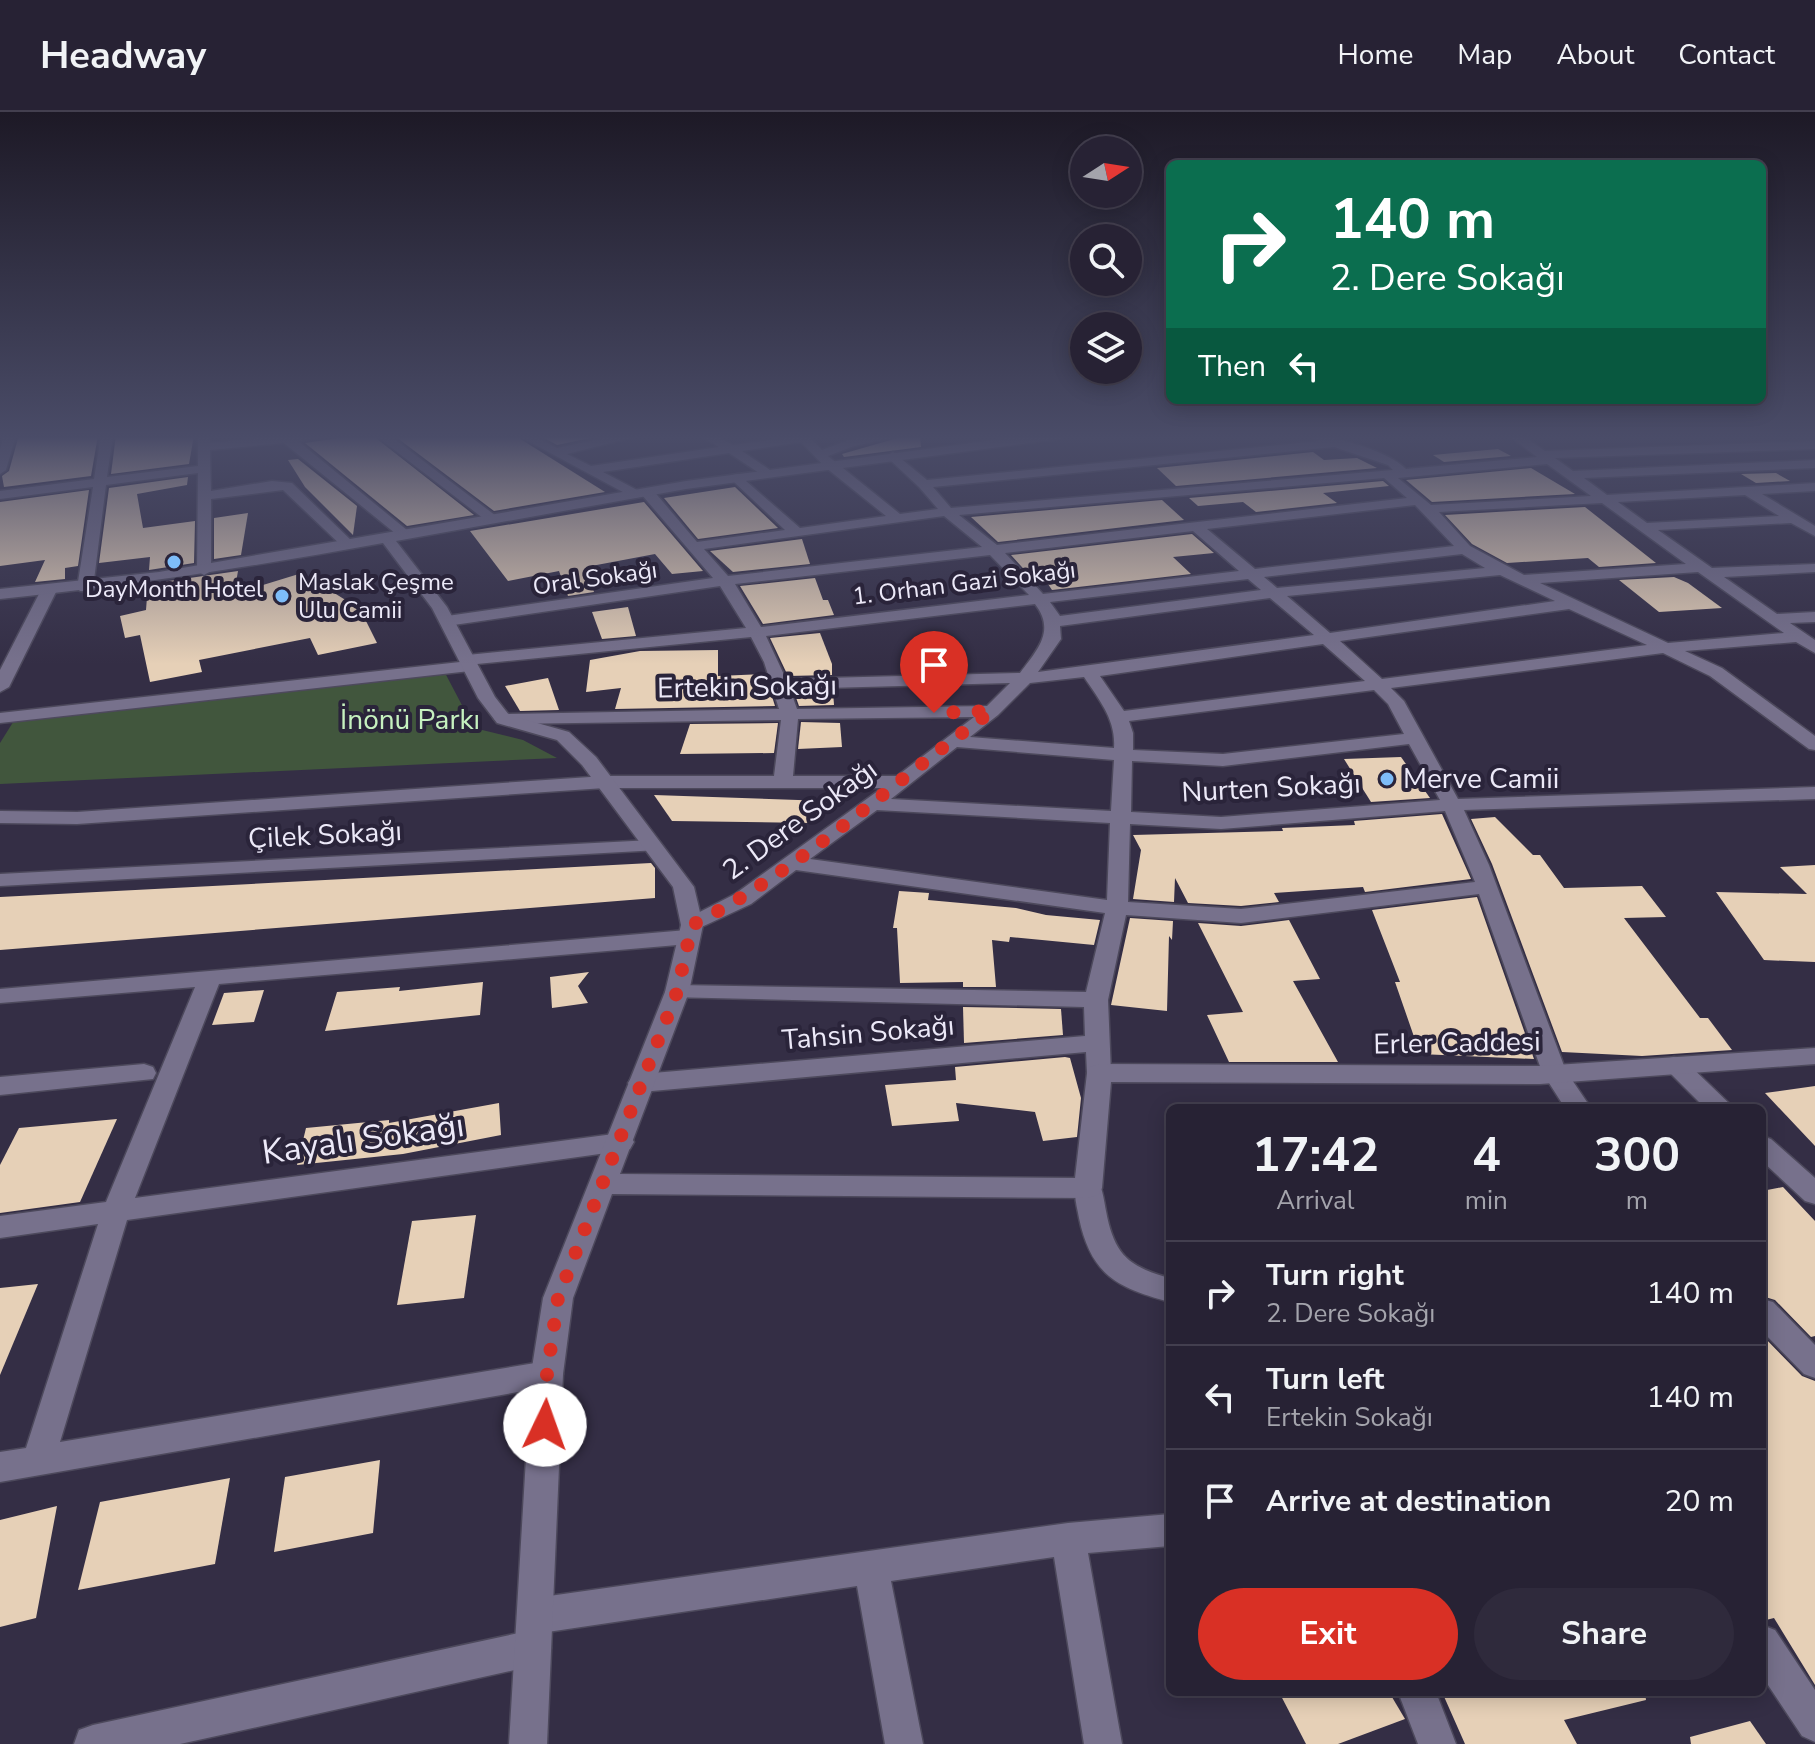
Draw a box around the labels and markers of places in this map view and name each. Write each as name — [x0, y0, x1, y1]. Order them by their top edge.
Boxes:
marker: DayMonth Hotel — [165, 553, 183, 571]
place label: Maslak Çeşme Ulu Camii — [298, 566, 454, 626]
place label: DayMonth Hotel — [85, 573, 263, 605]
marker: Maslak Çeşme Ulu Camii — [273, 587, 291, 605]
pin — [900, 631, 968, 713]
place label: Merve Camii — [1403, 760, 1559, 798]
marker: Merve Camii — [1378, 770, 1396, 788]

